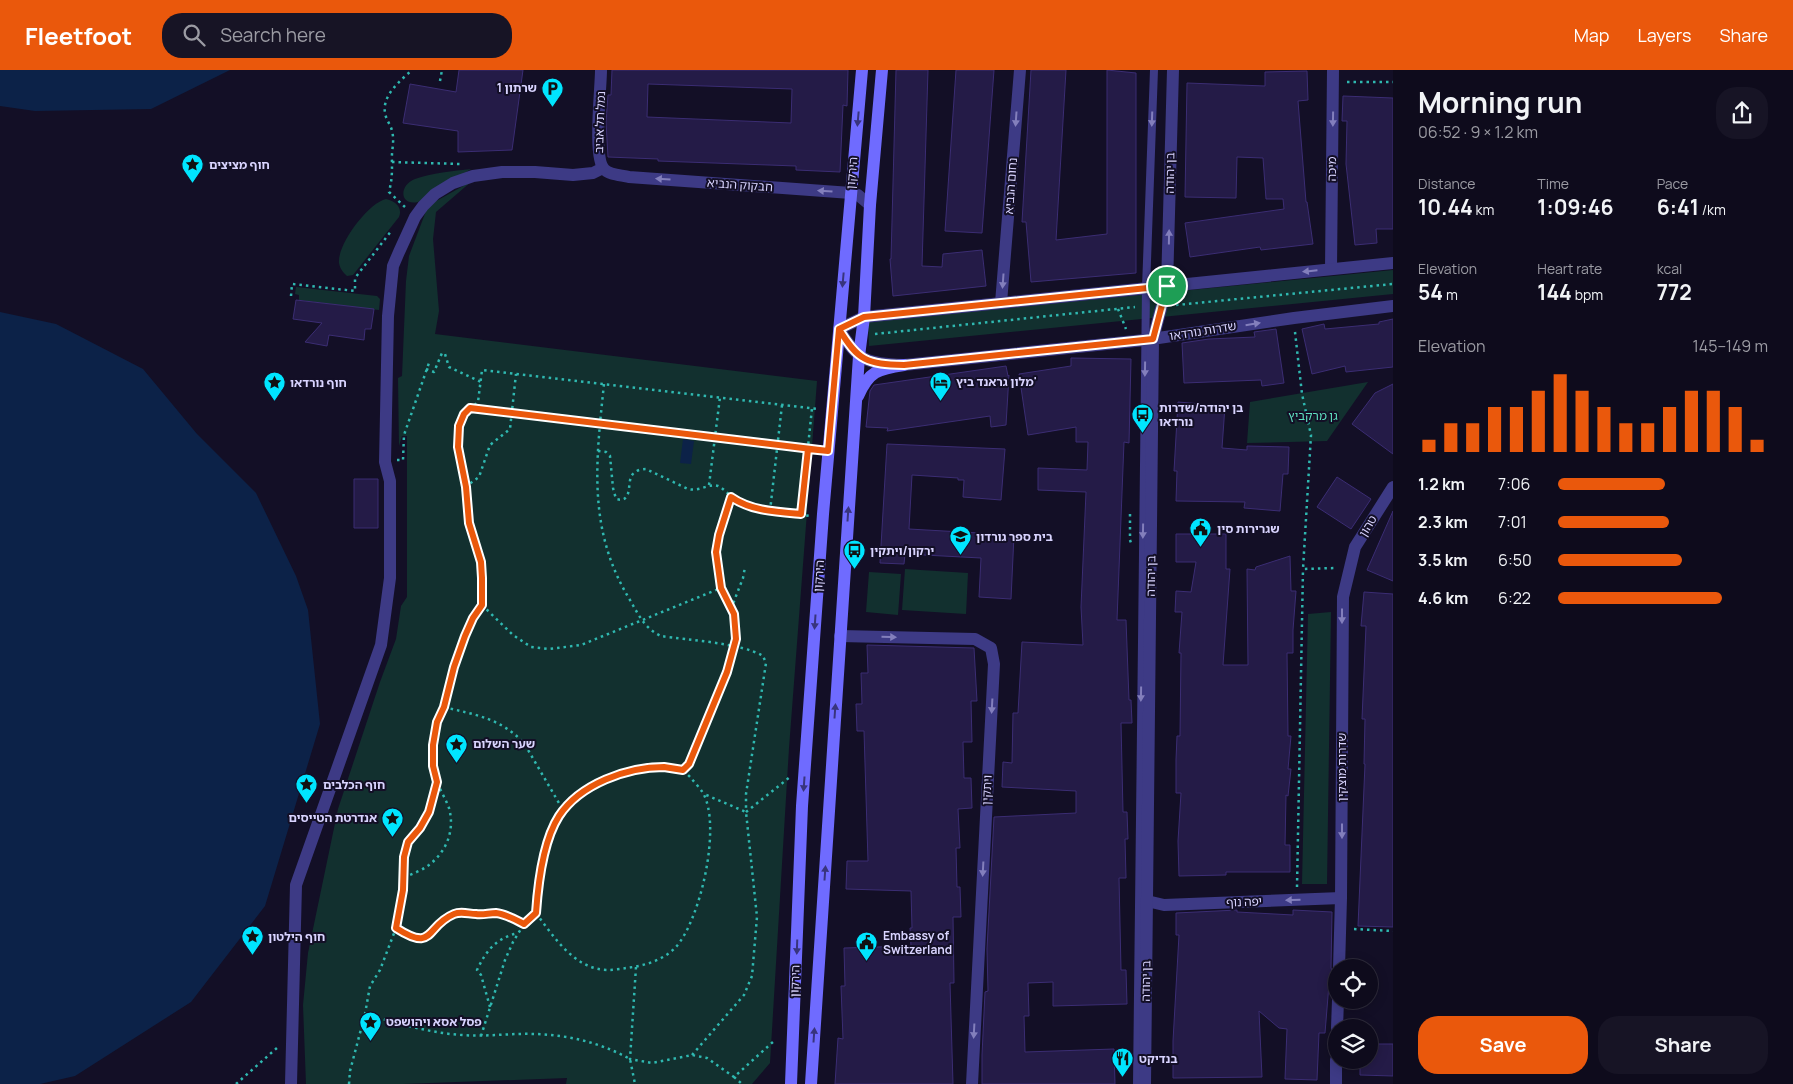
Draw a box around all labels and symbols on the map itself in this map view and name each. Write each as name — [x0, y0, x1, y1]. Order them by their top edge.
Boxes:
parking icon: שרתון 1 — [541, 76, 565, 107]
place label: שרתון 1 — [497, 79, 537, 96]
street label: נמל תל אביב — [590, 91, 609, 153]
one-way arrow — [853, 111, 861, 127]
one-way arrow — [1012, 111, 1020, 127]
one-way arrow — [1148, 111, 1156, 127]
one-way arrow — [1328, 111, 1336, 127]
street label: בן יהודה — [1161, 152, 1178, 194]
place icon: חוף מציצים — [181, 153, 205, 184]
place label: חוף מציצים — [209, 156, 270, 173]
street label: הירקון — [842, 156, 861, 190]
street label: מיכה — [1323, 156, 1340, 182]
street label: נחום הנביא — [1000, 157, 1021, 215]
street label: חבקוק הנביא — [707, 174, 774, 195]
one-way arrow — [655, 175, 671, 183]
one-way arrow — [817, 186, 833, 194]
one-way arrow — [1165, 229, 1173, 245]
pin — [1146, 265, 1188, 307]
one-way arrow — [1301, 267, 1317, 275]
one-way arrow — [839, 273, 847, 289]
one-way arrow — [999, 273, 1007, 289]
street label: שדרות נורדאו — [1168, 317, 1238, 344]
one-way arrow — [1246, 320, 1262, 328]
one-way arrow — [1141, 361, 1149, 377]
hotel icon: מלון גראנד ביץ' — [928, 370, 952, 401]
place icon: חוף נורדאו — [262, 371, 286, 402]
place label: מלון גראנד ביץ' — [956, 373, 1037, 390]
place label: חוף נורדאו — [290, 374, 347, 391]
place label: בן יהודה/שדרות נורדאו — [1159, 399, 1243, 430]
bus stop icon: בן יהודה/שדרות נורדאו — [1131, 403, 1155, 434]
park label: גן מרקביץ — [1288, 407, 1338, 424]
one-way arrow — [845, 506, 853, 522]
street label: טהון — [1354, 512, 1381, 540]
public building icon: שגרירות סין — [1189, 517, 1213, 548]
place label: שגרירות סין — [1217, 520, 1280, 537]
one-way arrow — [1139, 523, 1147, 539]
school or university icon: בית ספר גורדון — [948, 525, 972, 556]
place label: בית ספר גורדון — [976, 528, 1053, 545]
bus stop icon: ירקון/ויתקין — [842, 539, 866, 570]
place label: ירקון/ויתקין — [870, 542, 934, 559]
street label: בן יהודה — [1142, 555, 1159, 597]
street label: הירקון — [809, 559, 828, 593]
one-way arrow — [1338, 608, 1346, 624]
one-way arrow — [811, 614, 819, 630]
one-way arrow — [881, 634, 897, 642]
one-way arrow — [1137, 686, 1145, 702]
one-way arrow — [987, 699, 995, 715]
one-way arrow — [832, 703, 840, 719]
place icon: שער השלום — [445, 732, 469, 763]
street label: שדרות מוצקין — [1333, 733, 1350, 801]
place label: שער השלום — [473, 735, 535, 752]
place icon: חוף הכלבים — [295, 773, 319, 804]
street label: ויתקין — [977, 774, 996, 805]
place label: חוף הכלבים — [323, 776, 385, 793]
one-way arrow — [800, 776, 808, 792]
place icon: אנדרטת הטייסים — [381, 806, 405, 837]
place label: אנדרטת הטייסים — [289, 809, 377, 826]
one-way arrow — [1338, 823, 1346, 839]
one-way arrow — [979, 861, 987, 877]
one-way arrow — [821, 865, 829, 881]
street label: יפה נוף — [1226, 892, 1262, 911]
one-way arrow — [1284, 896, 1300, 904]
place icon: חוף הילטון — [240, 925, 264, 956]
place label: Embassy of Switzerland — [883, 927, 952, 958]
place label: חוף הילטון — [268, 928, 325, 945]
public building icon: Embassy of Switzerland — [855, 931, 879, 962]
one-way arrow — [792, 939, 800, 955]
street label: בן יהודה — [1137, 960, 1154, 1002]
street label: הירקון — [785, 965, 804, 997]
place icon: פסל אסא ויהושפט — [358, 1010, 382, 1041]
place label: פסל אסא ויהושפט — [386, 1013, 482, 1030]
one-way arrow — [970, 1023, 978, 1039]
one-way arrow — [811, 1027, 819, 1043]
restaurant icon: בנדיקט — [1111, 1047, 1135, 1078]
place label: בנדיקט — [1139, 1050, 1178, 1067]

